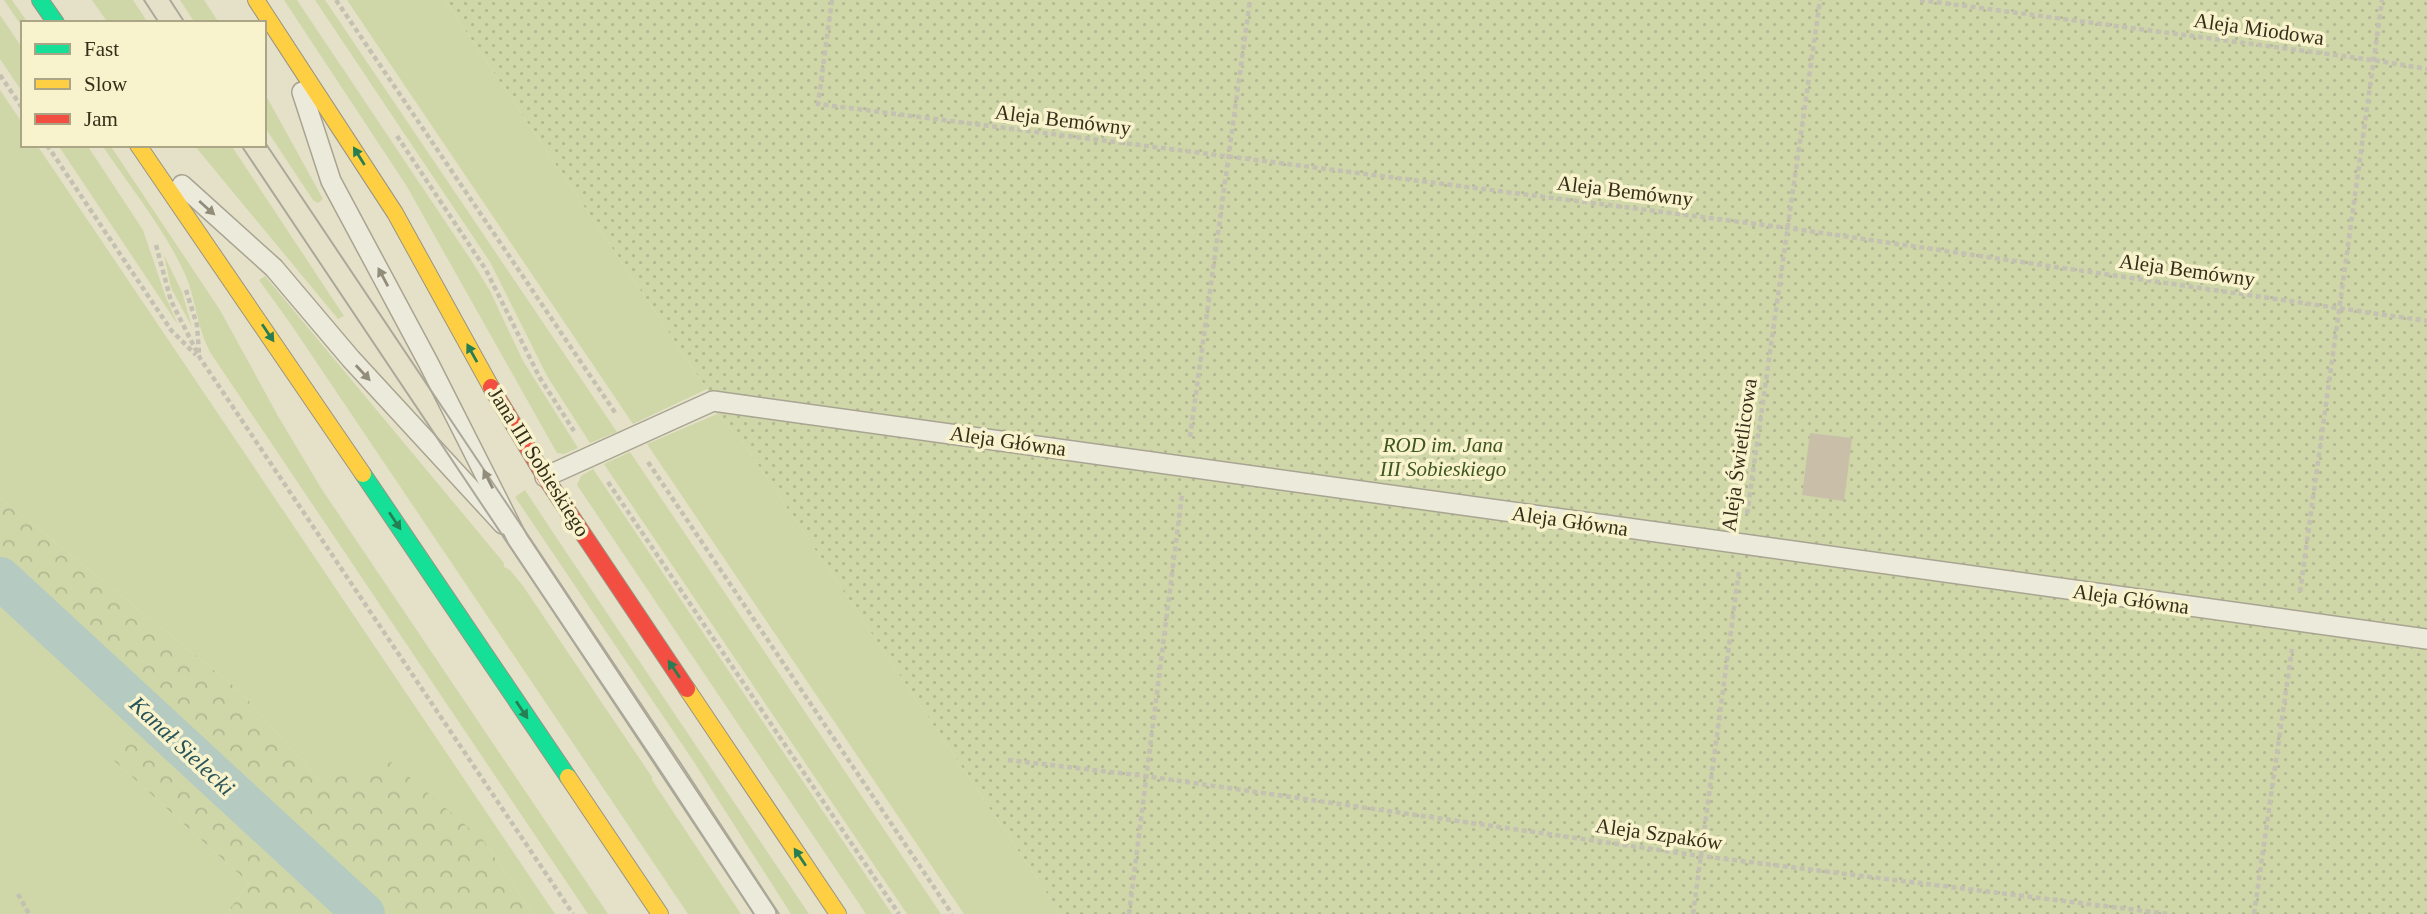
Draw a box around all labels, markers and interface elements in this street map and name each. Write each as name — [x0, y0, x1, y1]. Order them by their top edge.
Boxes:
street label: Aleja Miodowa — [2192, 8, 2326, 50]
legend — [21, 21, 266, 147]
text: Fast — [84, 37, 119, 61]
text: Slow — [84, 72, 128, 96]
street label: Aleja Bemówny — [994, 100, 1133, 140]
text: Jam — [84, 107, 118, 131]
one-way arrow — [353, 146, 366, 165]
street label: Aleja Bemówny — [1556, 171, 1695, 211]
one-way arrow — [199, 200, 216, 215]
street label: Aleja Bemówny — [2117, 249, 2257, 291]
one-way arrow — [377, 267, 388, 287]
one-way arrow — [261, 324, 275, 342]
one-way arrow — [466, 343, 478, 363]
one-way arrow — [355, 364, 371, 381]
street label: Aleja Świetlicowa — [1716, 376, 1762, 533]
street label: Jana III Sobieskiego — [483, 383, 595, 541]
street label: Aleja Główna — [948, 421, 1068, 461]
park label: ROD im. Jana III Sobieskiego — [1379, 433, 1506, 481]
one-way arrow — [482, 469, 493, 489]
street label: Aleja Główna — [1510, 501, 1630, 541]
one-way arrow — [388, 512, 401, 531]
street label: Aleja Główna — [2071, 579, 2191, 619]
one-way arrow — [667, 659, 680, 678]
water label: Kanał Sielecki — [124, 691, 239, 801]
one-way arrow — [516, 700, 529, 720]
street label: Aleja Szpaków — [1594, 813, 1725, 855]
one-way arrow — [794, 848, 807, 867]

